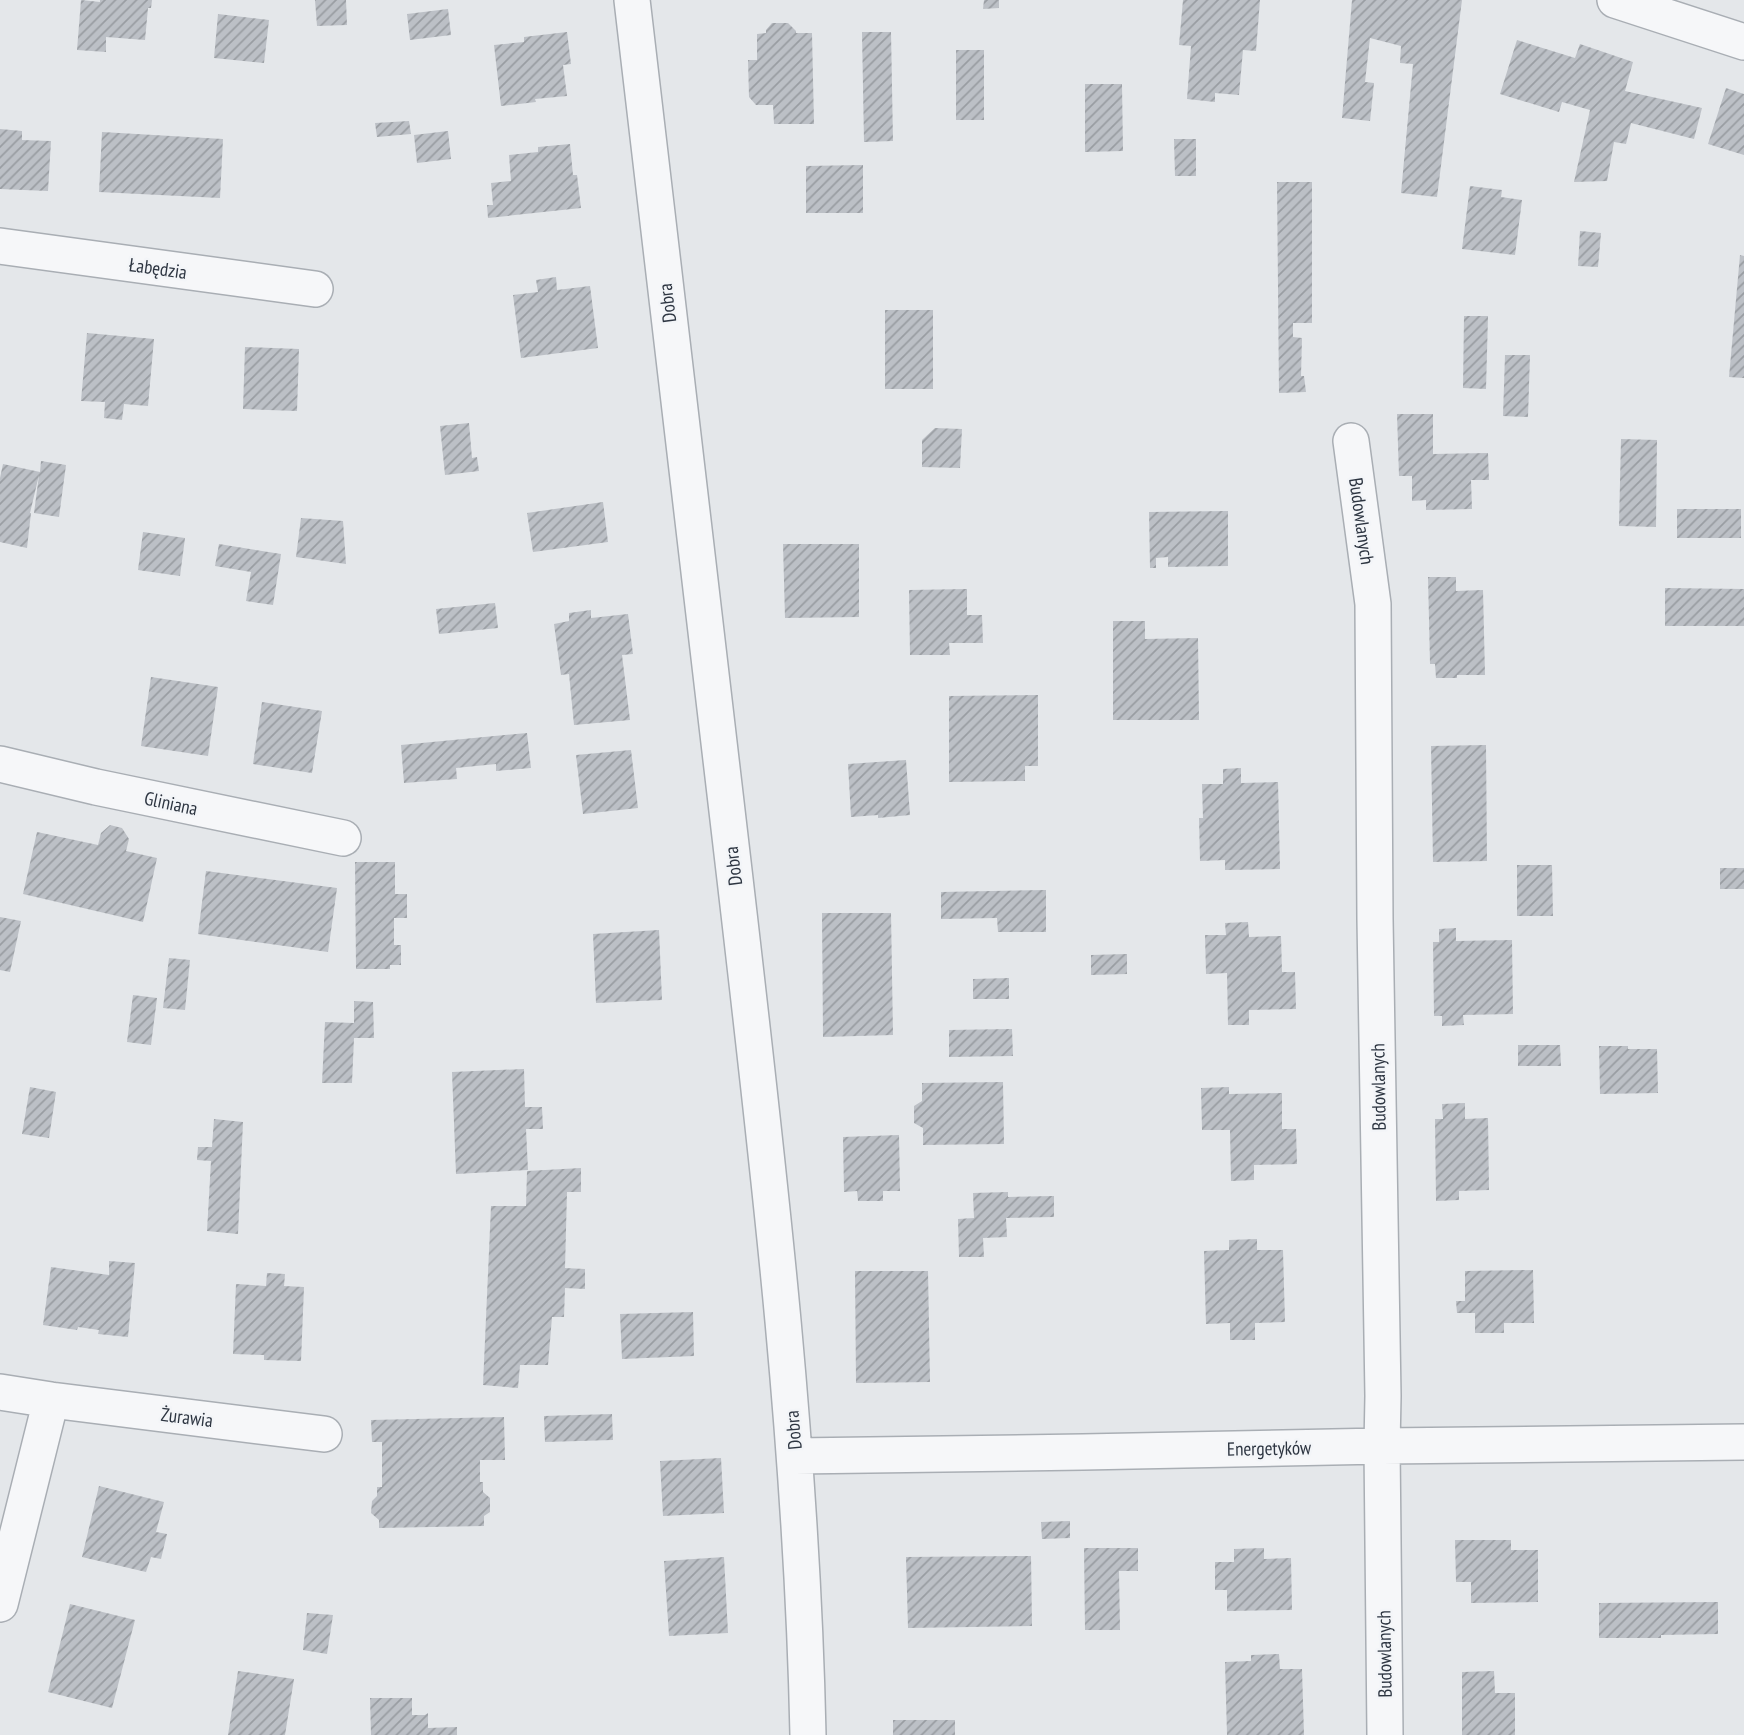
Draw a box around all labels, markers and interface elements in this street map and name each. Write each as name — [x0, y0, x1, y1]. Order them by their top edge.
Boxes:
street label: Łabędzia — [128, 252, 188, 284]
street label: Dobra — [653, 282, 681, 324]
street label: Budowlanych — [1344, 476, 1380, 566]
street label: Gliniana — [142, 786, 200, 820]
street label: Dobra — [719, 845, 747, 887]
street label: Budowlanych — [1365, 1043, 1391, 1131]
street label: Żurawia — [160, 1402, 214, 1432]
street label: Dobra — [779, 1409, 807, 1451]
street label: Energetyków — [1227, 1435, 1312, 1461]
street label: Budowlanych — [1371, 1610, 1397, 1698]

